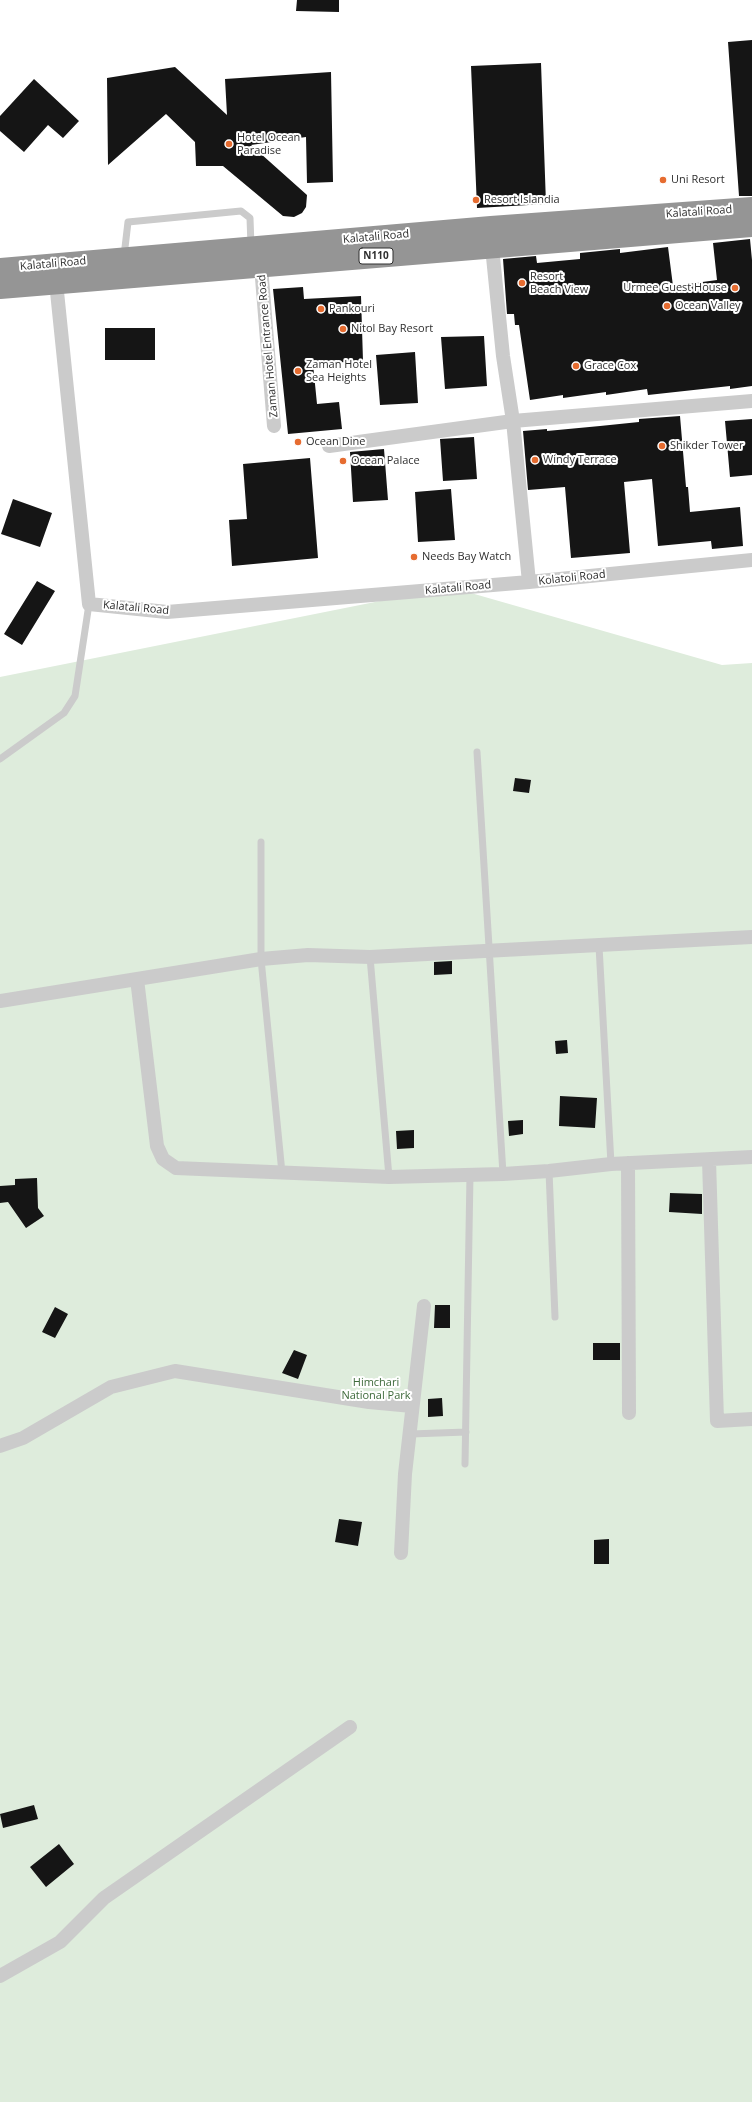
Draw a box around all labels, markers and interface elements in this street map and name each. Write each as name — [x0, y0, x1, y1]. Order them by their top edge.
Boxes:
place label: Hotel Ocean Paradise — [237, 131, 300, 157]
marker: Hotel Ocean Paradise — [224, 139, 234, 149]
place label: Uni Resort — [671, 173, 725, 187]
marker: Uni Resort — [658, 175, 668, 185]
place label: Resort Islandia — [484, 193, 560, 207]
marker: Resort Islandia — [471, 195, 481, 205]
street label: Kalatali Road — [665, 203, 733, 221]
street label: Kalatali Road — [342, 228, 410, 246]
road number: N110 — [359, 248, 393, 264]
street label: Kalatali Road — [19, 255, 87, 273]
place label: Resort Beach View — [530, 270, 588, 296]
street label: Zaman Hotel Entrance Road — [255, 274, 281, 418]
marker: Resort Beach View — [517, 278, 527, 288]
place label: Urmee Guest House — [623, 281, 727, 295]
marker: Urmee Guest House — [730, 283, 740, 293]
place label: Ocean Valley — [675, 299, 741, 313]
marker: Ocean Valley — [662, 301, 672, 311]
place label: Pankouri — [329, 302, 375, 316]
marker: Pankouri — [316, 304, 326, 314]
place label: Nitol Bay Resort — [351, 322, 433, 336]
marker: Nitol Bay Resort — [338, 324, 348, 334]
place label: Zaman Hotel Sea Heights — [306, 358, 372, 384]
place label: Grace Cox — [584, 359, 636, 373]
marker: Grace Cox — [571, 361, 581, 371]
marker: Zaman Hotel Sea Heights — [293, 366, 303, 376]
place label: Ocean Dine — [306, 435, 365, 449]
marker: Ocean Dine — [293, 437, 303, 447]
place label: Shikder Tower — [670, 439, 743, 453]
marker: Shikder Tower — [657, 441, 667, 451]
place label: Windy Terrace — [543, 453, 617, 467]
place label: Ocean Palace — [351, 454, 420, 468]
marker: Windy Terrace — [530, 455, 540, 465]
marker: Ocean Palace — [338, 456, 348, 466]
place label: Needs Bay Watch — [422, 550, 511, 564]
marker: Needs Bay Watch — [409, 552, 419, 562]
street label: Kolatoli Road — [538, 568, 606, 588]
street label: Kalatali Road — [424, 579, 492, 597]
street label: Kalatali Road — [102, 599, 170, 617]
park label: Himchari National Park — [341, 1376, 411, 1402]

